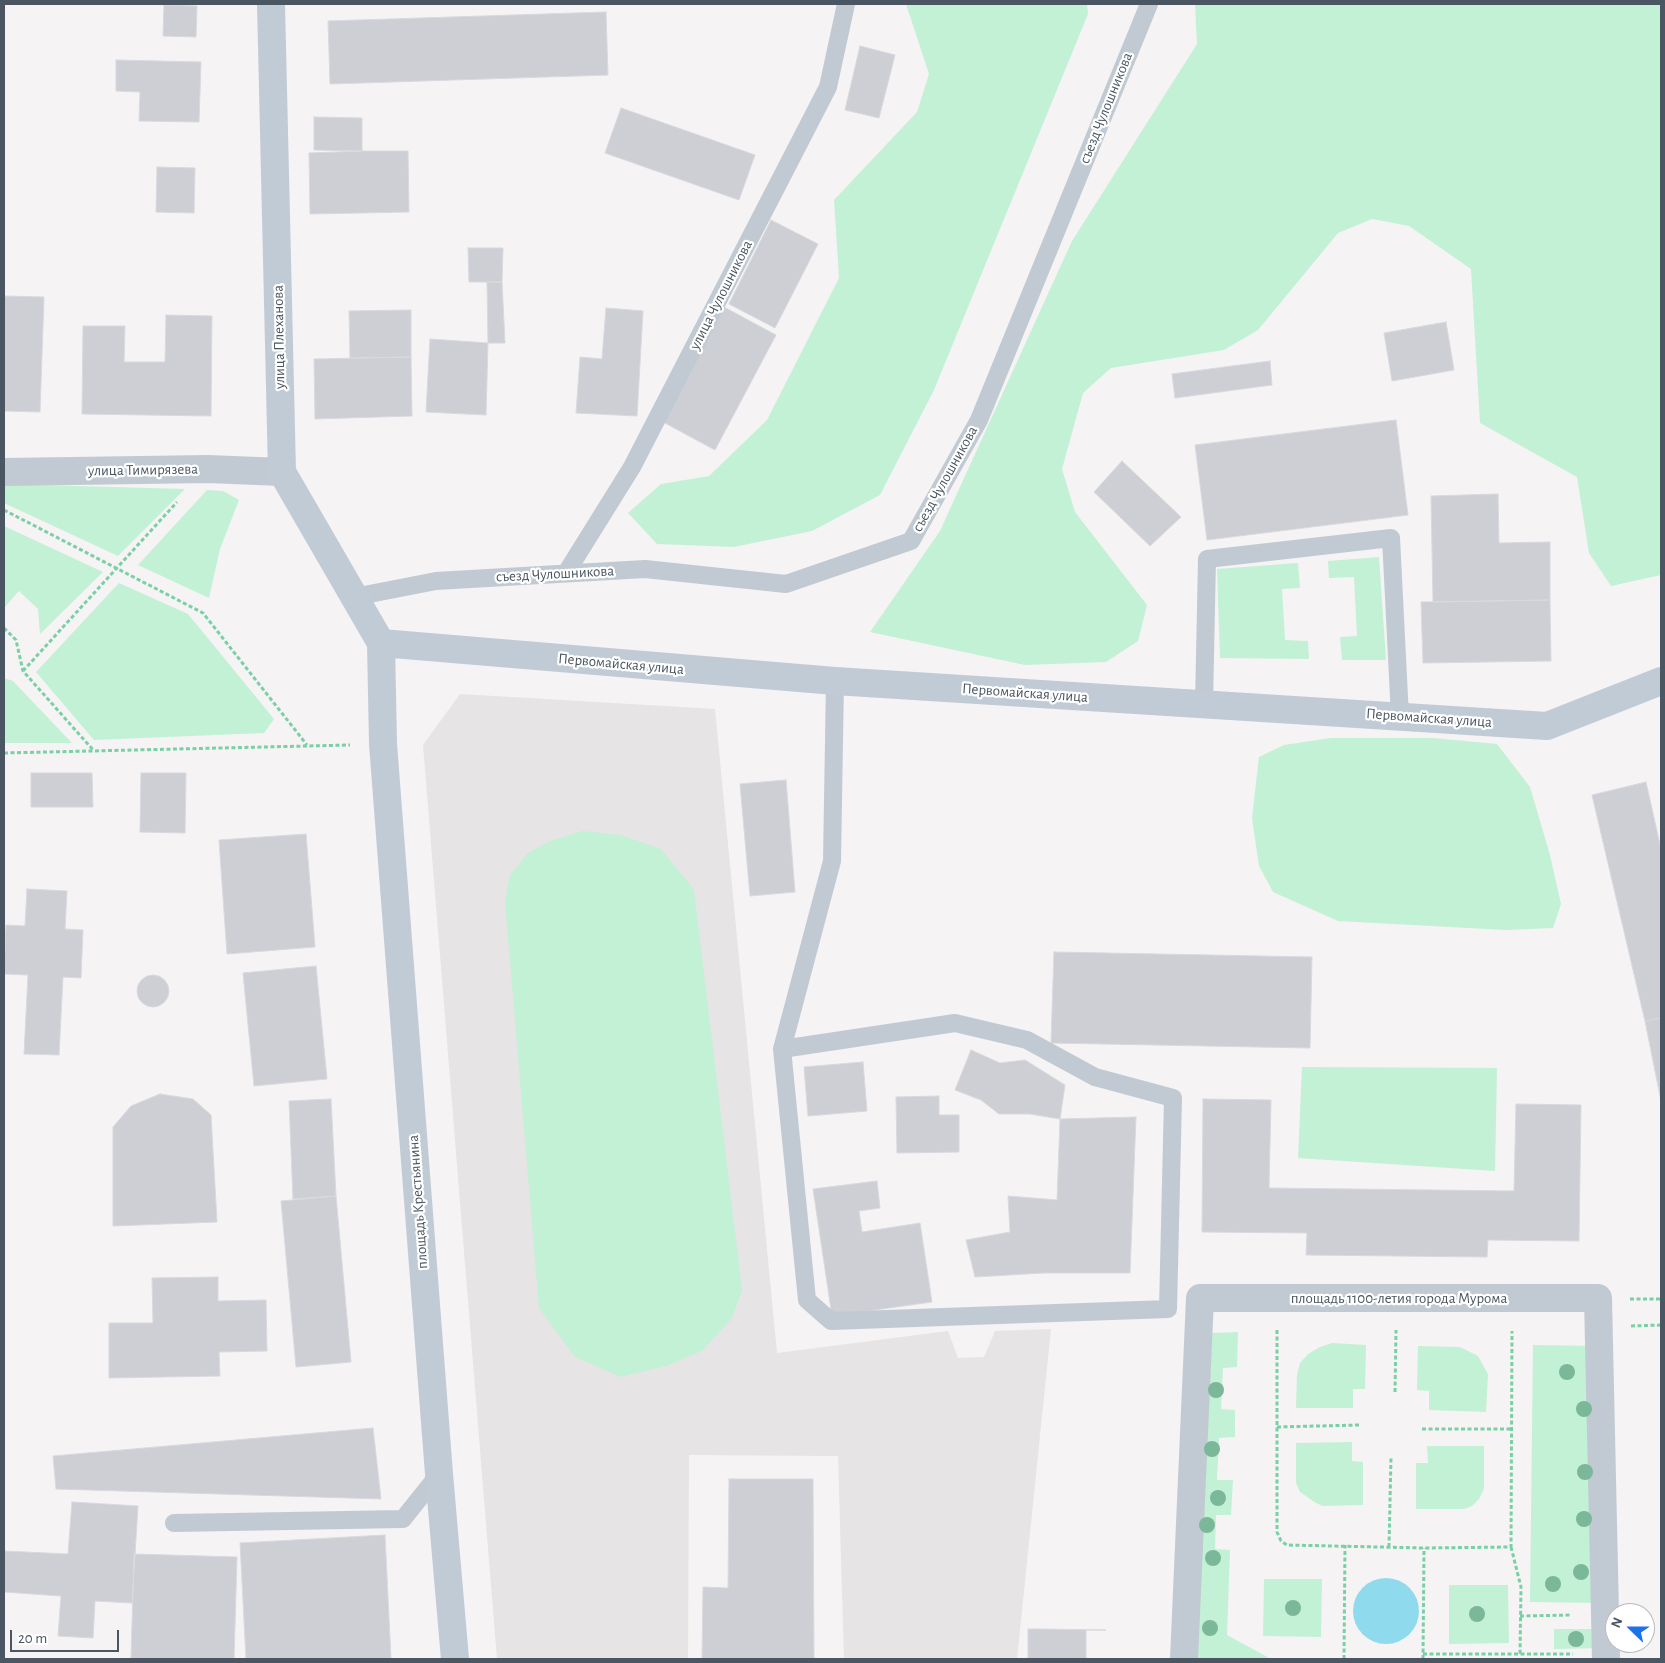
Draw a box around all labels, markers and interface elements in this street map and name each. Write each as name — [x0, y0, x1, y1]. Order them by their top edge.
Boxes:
street label: съезд Чулошникова — [1076, 50, 1136, 166]
street label: улица Чулошникова — [686, 237, 756, 353]
street label: улица Плеханова — [269, 285, 289, 389]
street label: съезд Чулошникова — [908, 423, 982, 535]
street label: улица Тимирязева — [88, 460, 198, 480]
street label: съезд Чулошникова — [496, 562, 614, 586]
street label: Первомайская улица — [557, 650, 685, 678]
street label: Первомайская улица — [961, 680, 1089, 706]
street label: Первомайская улица — [1365, 705, 1493, 731]
street label: площадь Крестьянина — [404, 1134, 432, 1270]
street label: площадь 1100-летия города Мурома — [1291, 1289, 1507, 1307]
north arrow — [1605, 1603, 1655, 1653]
text: N — [1609, 1616, 1625, 1630]
scale bar — [12, 1620, 121, 1652]
text: 20 m — [18, 1631, 47, 1646]

